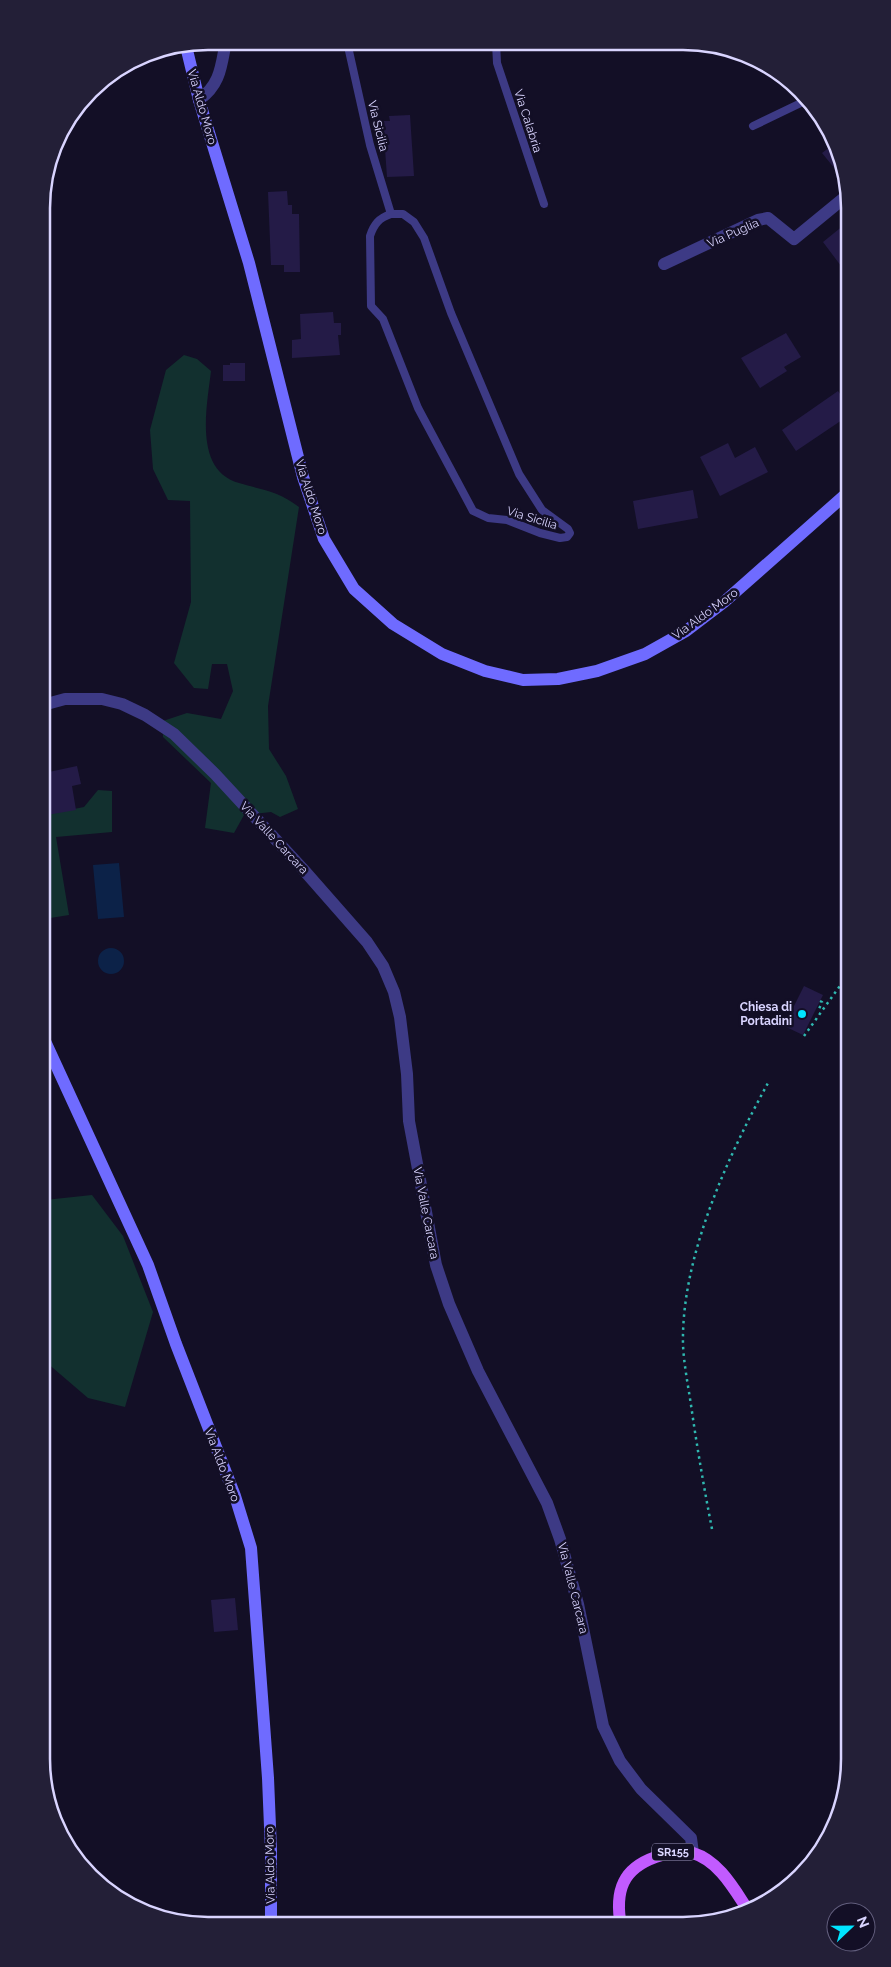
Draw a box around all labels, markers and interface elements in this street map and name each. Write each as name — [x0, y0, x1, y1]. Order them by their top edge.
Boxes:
street label: Via Aldo Moro — [185, 68, 219, 146]
street label: Via Calabria — [511, 88, 545, 154]
street label: Via Sicilia — [365, 99, 391, 153]
street label: Via Puglia — [705, 215, 761, 251]
street label: Via Aldo Moro — [292, 458, 330, 536]
street label: Via Sicilia — [505, 504, 559, 532]
street label: Via Aldo Moro — [669, 585, 741, 643]
street label: Via Valle Carcara — [237, 799, 311, 877]
place label: Chiesa di Portadini — [740, 1000, 792, 1028]
marker: Chiesa di Portadini — [796, 1008, 808, 1020]
street label: Via Valle Carcara — [410, 1166, 442, 1260]
street label: Via Aldo Moro — [202, 1426, 242, 1504]
street label: Via Valle Carcara — [555, 1541, 591, 1635]
street label: Via Aldo Moro — [262, 1826, 278, 1904]
road number: SR155 — [652, 1844, 694, 1860]
north arrow — [826, 1902, 876, 1952]
text: N — [854, 1914, 872, 1930]

